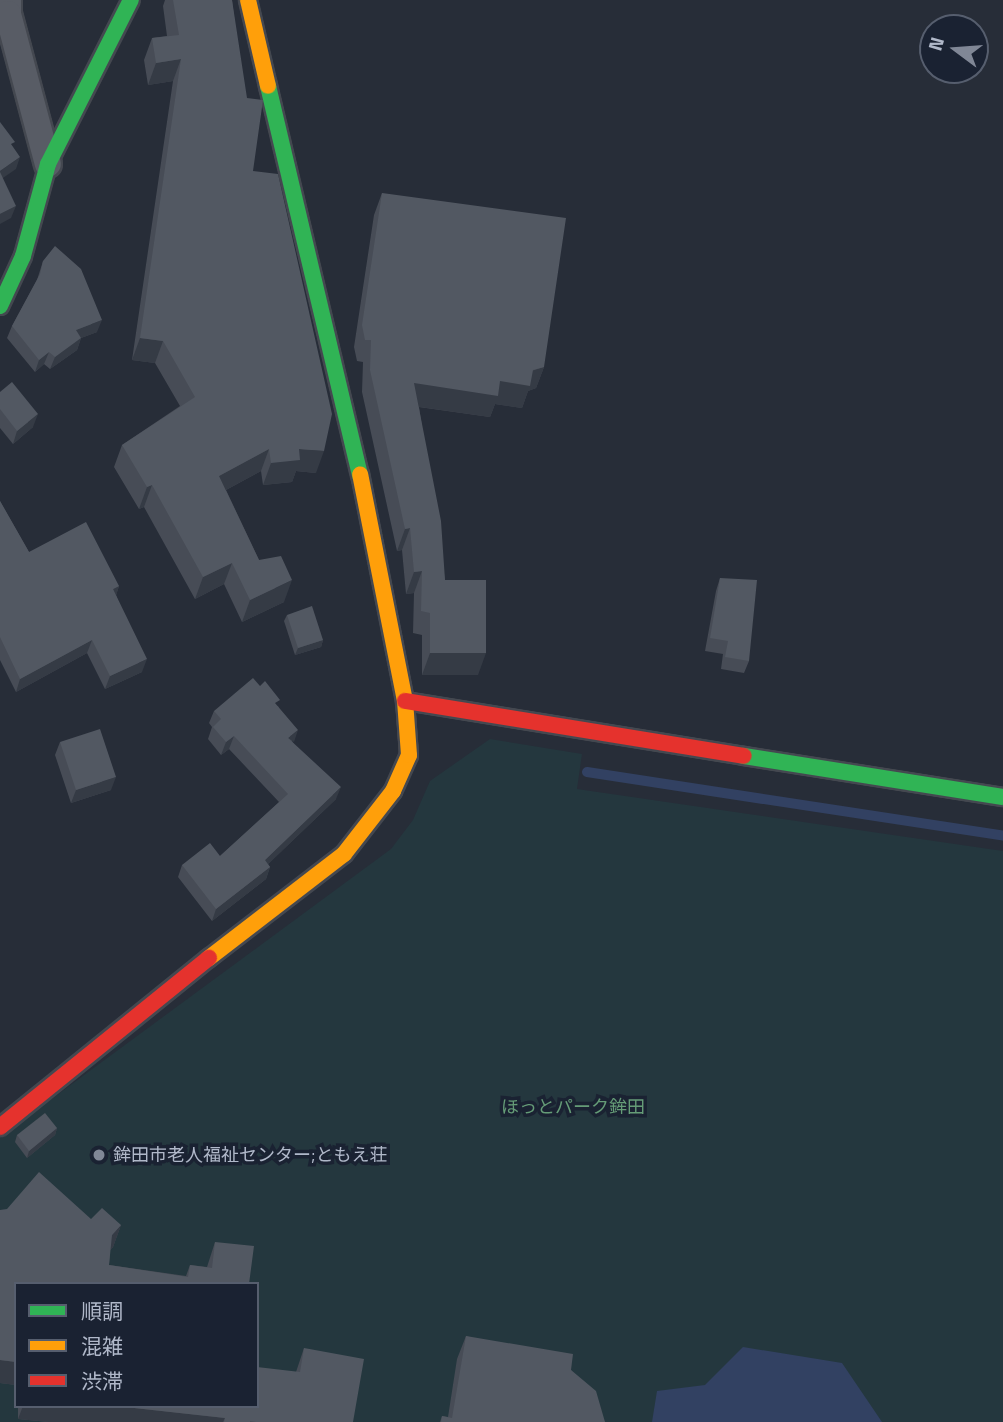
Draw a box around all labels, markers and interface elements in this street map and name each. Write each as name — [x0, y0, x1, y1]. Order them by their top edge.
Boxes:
north arrow — [919, 14, 989, 84]
text: N — [919, 33, 951, 54]
park label: ほっとパーク鉾田 — [501, 1096, 645, 1118]
place label: 鉾田市老人福祉センター;ともえ荘 — [113, 1144, 387, 1166]
marker: 鉾田市老人福祉センター;ともえ荘 — [91, 1147, 107, 1163]
legend — [14, 1282, 259, 1408]
text: 順調 — [81, 1295, 123, 1327]
text: 混雑 — [81, 1330, 123, 1362]
text: 渋滞 — [81, 1365, 123, 1397]

